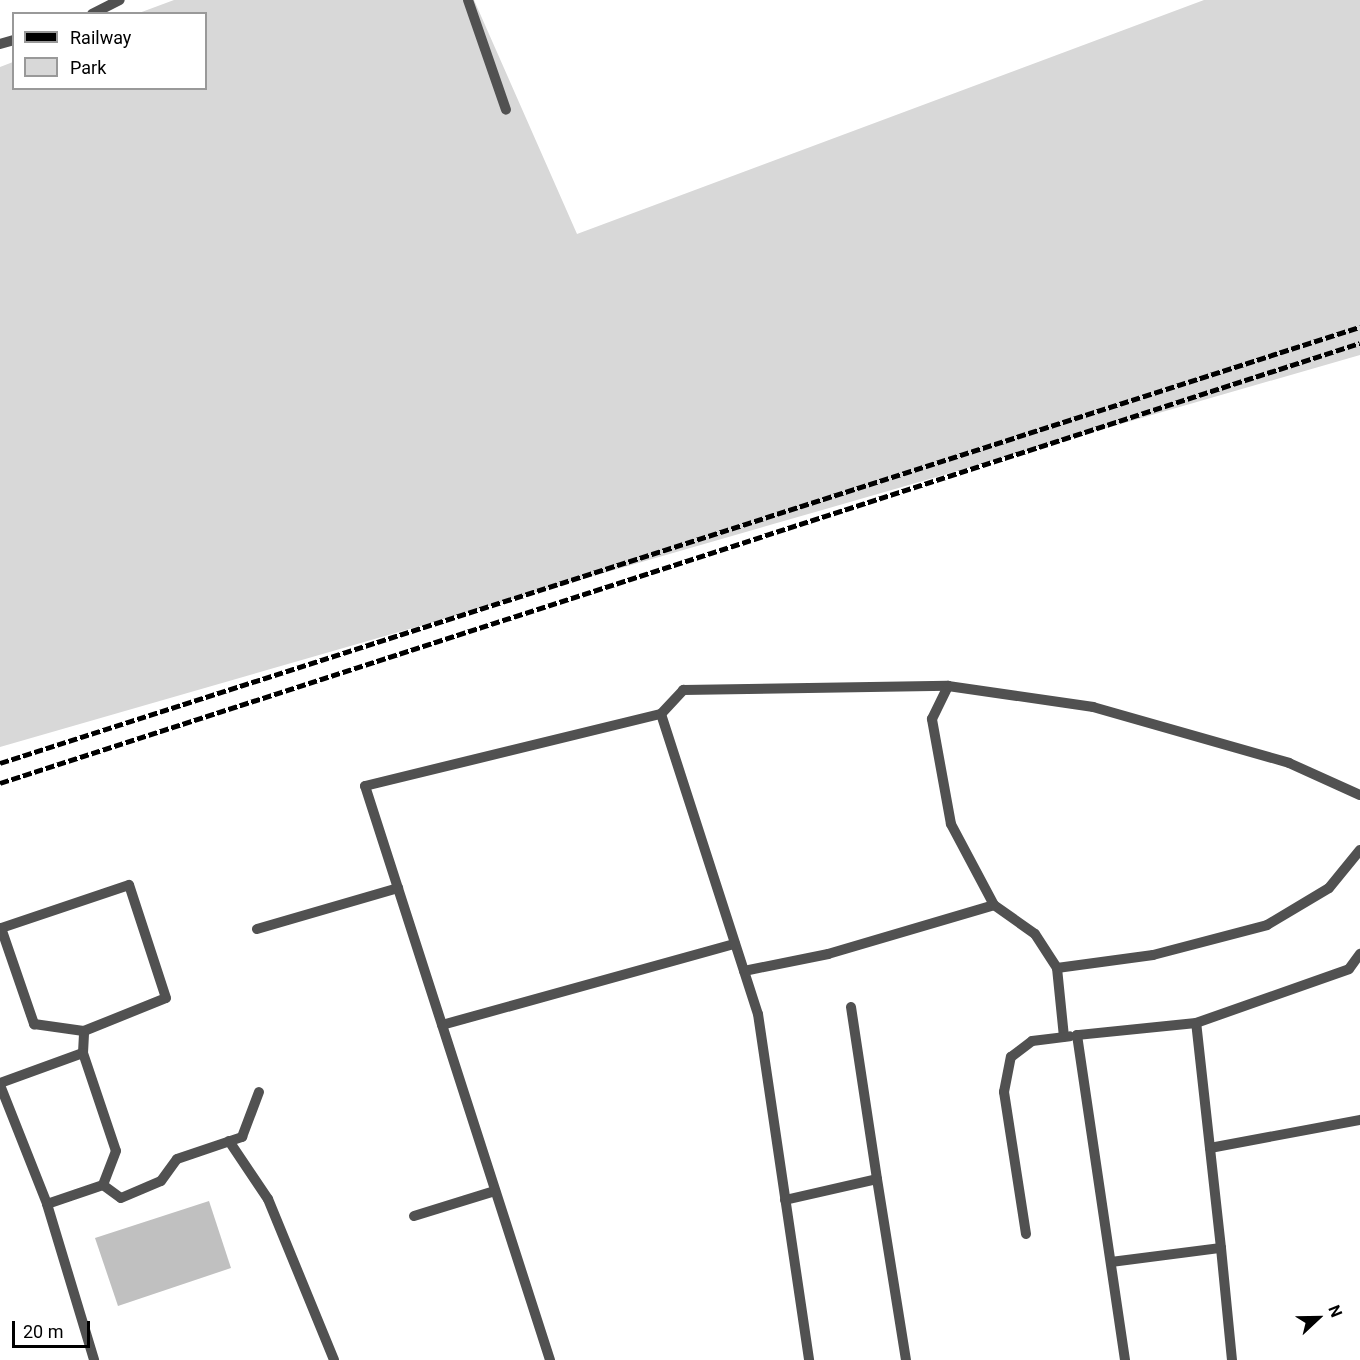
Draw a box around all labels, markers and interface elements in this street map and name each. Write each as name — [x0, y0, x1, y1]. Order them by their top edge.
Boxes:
legend — [12, 12, 207, 90]
text: Railway — [70, 27, 131, 48]
text: Park — [70, 57, 106, 78]
north arrow — [1288, 1288, 1348, 1348]
text: N — [1324, 1302, 1346, 1320]
scale bar — [15, 1309, 93, 1347]
text: 20 m — [23, 1321, 63, 1342]

